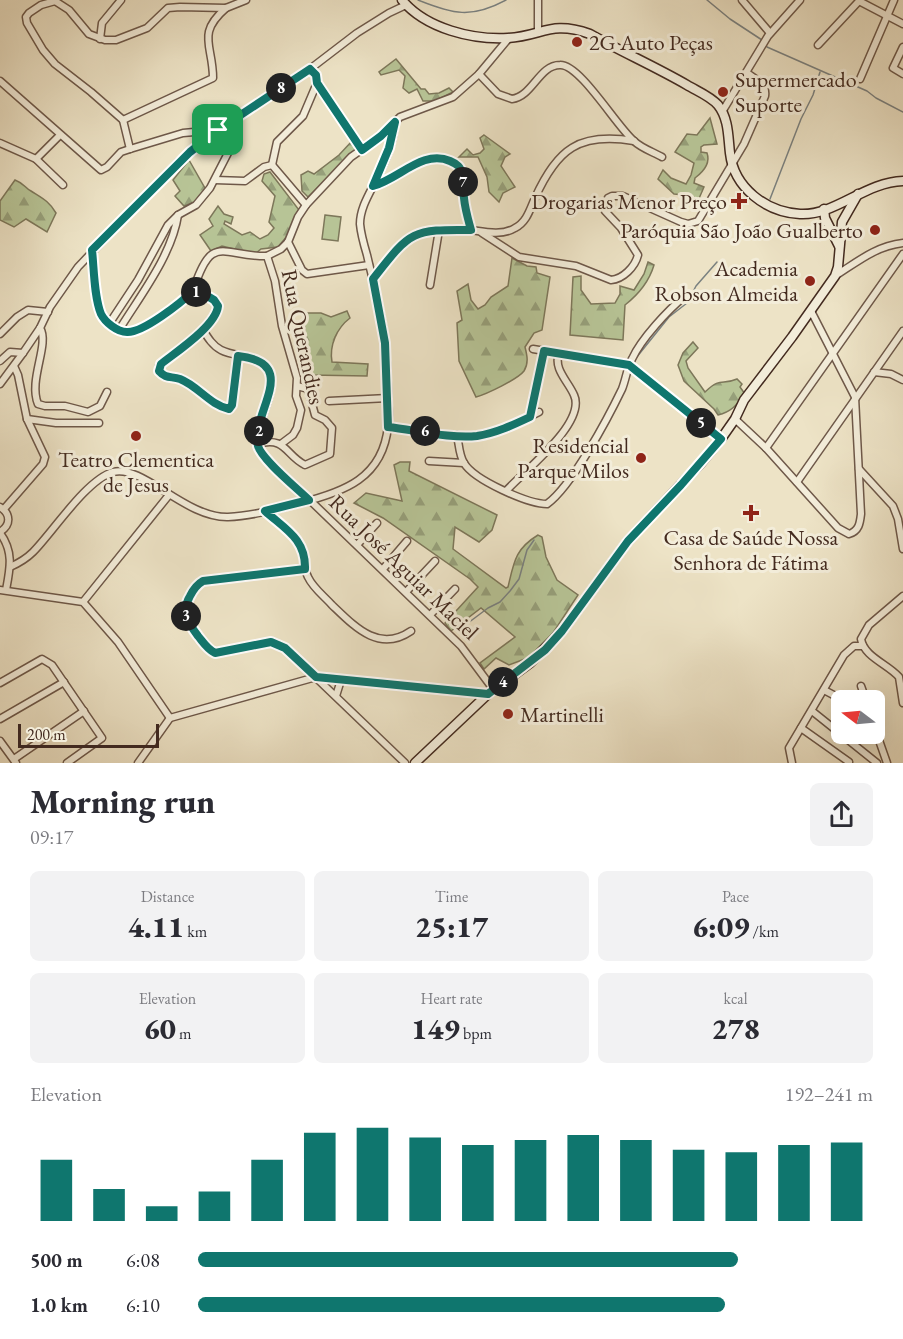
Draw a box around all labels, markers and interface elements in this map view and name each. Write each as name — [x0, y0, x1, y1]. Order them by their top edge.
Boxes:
place label: 2G Auto Peças — [589, 28, 713, 57]
marker: 2G Auto Peças — [570, 35, 584, 49]
place label: Supermercado Suporte — [735, 65, 857, 119]
pin: 8 — [266, 73, 296, 103]
text: 8 — [277, 77, 285, 98]
marker: Supermercado Suporte — [716, 85, 730, 99]
pin — [192, 104, 243, 155]
icon: arrive — [201, 113, 234, 146]
pin: 7 — [448, 167, 478, 197]
text: 7 — [459, 171, 467, 192]
place label: Drogarias Menor Preço — [531, 187, 727, 216]
marker: Drogarias Menor Preço — [732, 194, 746, 208]
place label: Paróquia São João Gualberto — [620, 216, 863, 245]
marker: Paróquia São João Gualberto — [868, 223, 882, 237]
place label: Academia Robson Almeida — [655, 254, 798, 308]
street label: Rua Querandies — [275, 267, 331, 407]
marker: Academia Robson Almeida — [803, 274, 817, 288]
pin: 1 — [181, 277, 211, 307]
text: 1 — [192, 281, 200, 302]
pin: 5 — [686, 408, 716, 438]
text: 5 — [697, 412, 705, 433]
pin: 2 — [244, 416, 274, 446]
pin: 6 — [410, 416, 440, 446]
text: 2 — [255, 420, 263, 441]
text: 6 — [421, 420, 429, 441]
marker: Teatro Clementica de Jesus — [129, 429, 143, 443]
place label: Residencial Parque Milos — [517, 431, 629, 485]
place label: Teatro Clementica de Jesus — [58, 445, 214, 499]
marker: Residencial Parque Milos — [634, 451, 648, 465]
street label: Rua José Aguiar Maciel — [323, 488, 485, 646]
marker: Casa de Saúde Nossa Senhora de Fátima — [742, 504, 760, 522]
place label: Casa de Saúde Nossa Senhora de Fátima — [664, 523, 839, 577]
pin: 3 — [171, 601, 201, 631]
text: 3 — [182, 605, 190, 626]
pin: 4 — [488, 667, 518, 697]
text: 4 — [499, 671, 507, 692]
north arrow — [831, 690, 885, 744]
map controls — [831, 690, 885, 744]
place label: Martinelli — [520, 700, 604, 729]
marker: Martinelli — [501, 707, 515, 721]
scale bar — [18, 721, 159, 748]
text: 200 m — [27, 724, 66, 745]
text: Morning run — [30, 780, 215, 823]
button: share — [810, 783, 873, 846]
text: 09:17 — [30, 824, 73, 850]
text: Distance — [141, 886, 194, 907]
text: Time — [435, 886, 468, 907]
text: Pace — [722, 886, 749, 907]
text: 4.11 — [128, 907, 184, 946]
text: 25:17 — [415, 907, 488, 946]
text: 6:09 — [692, 907, 749, 946]
text: km — [184, 921, 207, 942]
text: /km — [749, 921, 779, 942]
text: Elevation — [139, 988, 196, 1009]
text: Heart rate — [420, 988, 483, 1009]
text: kcal — [723, 988, 748, 1009]
text: 60 — [143, 1009, 176, 1048]
text: 149 — [411, 1009, 460, 1048]
text: 278 — [711, 1009, 760, 1048]
text: m — [176, 1023, 192, 1044]
text: bpm — [460, 1023, 492, 1044]
text: Elevation — [30, 1081, 102, 1107]
text: 192–241 m — [785, 1081, 873, 1107]
text: 500 m — [30, 1247, 83, 1273]
text: 6:08 — [126, 1247, 160, 1273]
text: 1.0 km — [30, 1292, 88, 1318]
text: 6:10 — [126, 1292, 160, 1318]

